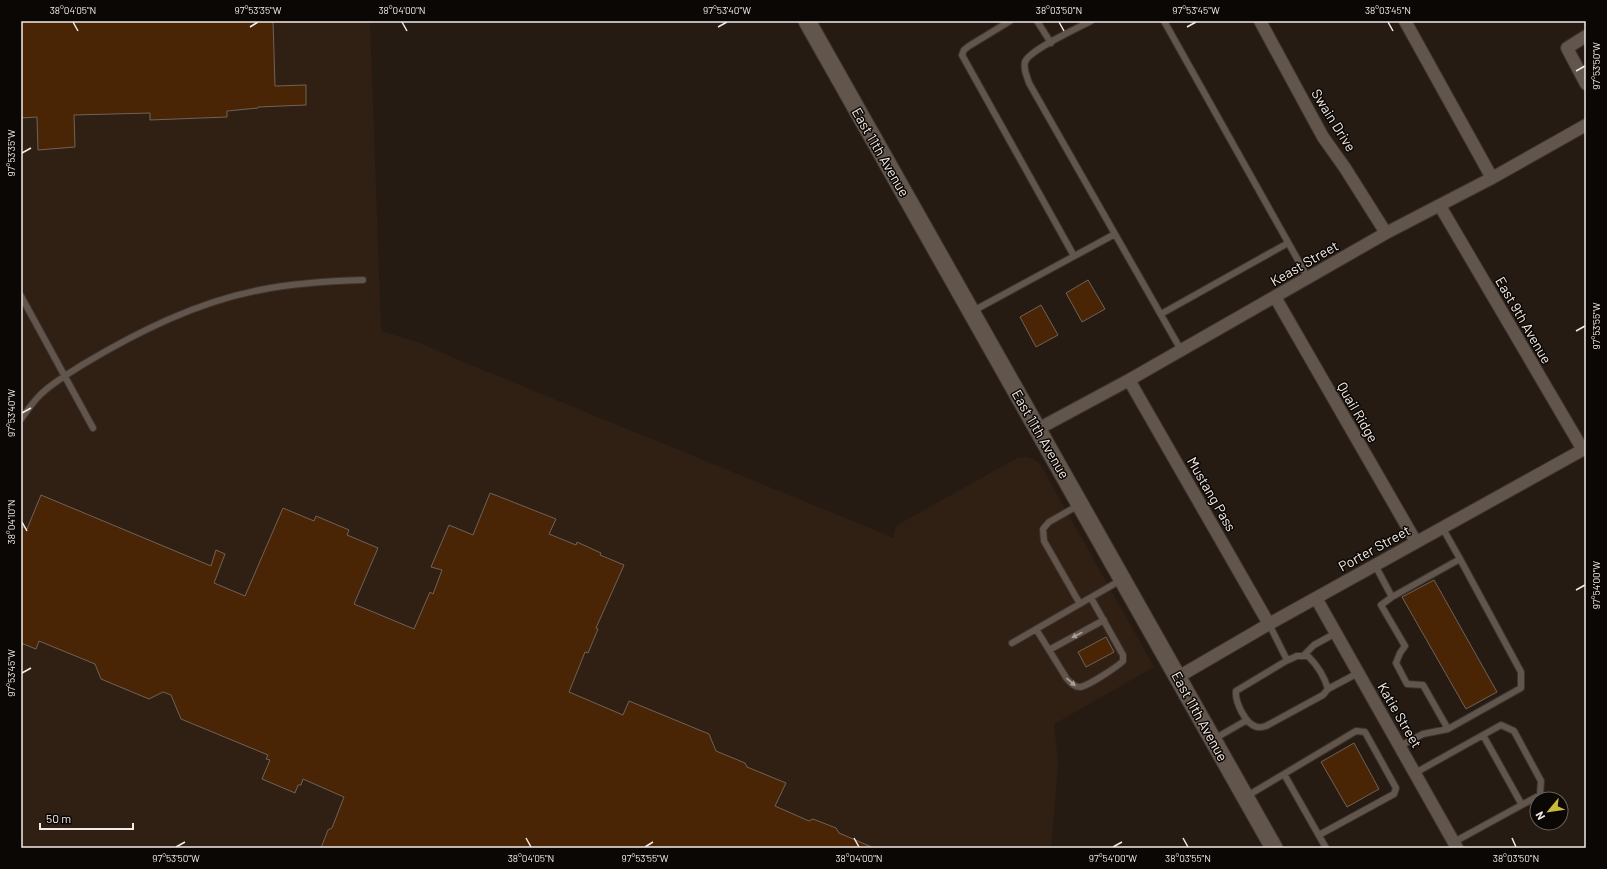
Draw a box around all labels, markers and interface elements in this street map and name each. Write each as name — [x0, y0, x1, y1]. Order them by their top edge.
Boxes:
text: 38°04'05"N — [50, 4, 96, 16]
text: 97°53'35"W — [234, 4, 282, 16]
text: 38°04'00"N — [378, 4, 426, 16]
text: 97°53'40"W — [703, 4, 751, 16]
text: 38°03'50"N — [1036, 4, 1082, 16]
text: 97°53'45"W — [1172, 4, 1220, 16]
text: 38°03'45"N — [1365, 4, 1411, 16]
text: 97°53'50"W — [1590, 42, 1602, 90]
street label: Swain Drive — [1308, 86, 1360, 154]
street label: East 11th Avenue — [849, 104, 913, 200]
text: 97°53'35"W — [5, 129, 17, 177]
street label: Keast Street — [1267, 237, 1341, 289]
street label: East 9th Avenue — [1492, 274, 1556, 366]
text: 97°53'55"W — [1590, 302, 1602, 350]
street label: Quail Ridge — [1334, 379, 1382, 445]
street label: East 11th Avenue — [1009, 386, 1073, 482]
text: 97°53'40"W — [5, 389, 17, 437]
street label: Mustang Pass — [1184, 454, 1240, 534]
text: 38°04'10"N — [5, 499, 17, 545]
street label: Porter Street — [1335, 521, 1413, 575]
text: 97°54'00"W — [1590, 561, 1602, 609]
one-way arrow — [1071, 632, 1082, 638]
text: 97°53'45"W — [5, 649, 17, 697]
street label: East 11th Avenue — [1168, 668, 1232, 764]
one-way arrow — [1066, 677, 1076, 686]
street label: Katie Street — [1374, 679, 1426, 751]
north arrow — [1529, 791, 1569, 831]
scale bar — [40, 805, 133, 831]
text: N — [1532, 810, 1547, 822]
text: 50 m — [46, 811, 71, 825]
text: 97°53'50"W — [152, 852, 200, 864]
text: 38°04'05"N — [508, 852, 554, 864]
text: 97°53'55"W — [621, 852, 669, 864]
text: 38°04'00"N — [835, 852, 883, 864]
text: 97°54'00"W — [1089, 852, 1137, 864]
text: 38°03'55"N — [1165, 852, 1211, 864]
text: 38°03'50"N — [1493, 852, 1539, 864]

